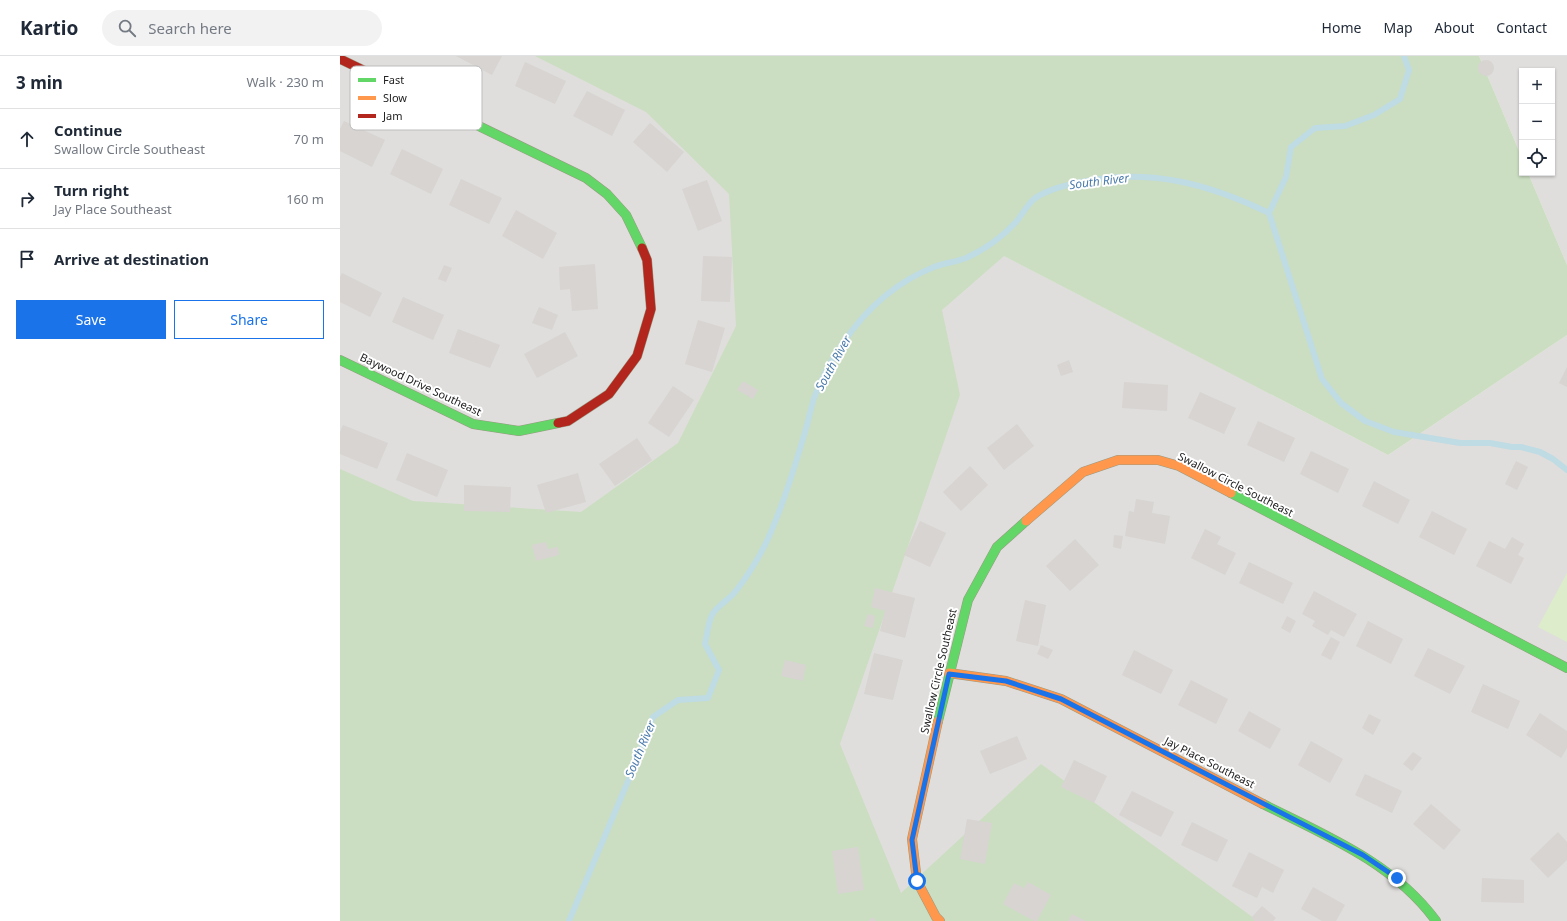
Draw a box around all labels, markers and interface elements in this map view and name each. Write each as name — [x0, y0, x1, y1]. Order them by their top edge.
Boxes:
search box — [102, 10, 382, 46]
text: Kartio — [20, 15, 78, 41]
icon: search — [116, 17, 138, 39]
text: Search here — [148, 18, 232, 38]
text: Home — [1322, 18, 1361, 37]
text: Map — [1383, 18, 1413, 37]
text: About — [1435, 18, 1474, 37]
text: Contact — [1496, 18, 1547, 37]
legend — [350, 66, 482, 130]
map controls — [1519, 68, 1555, 176]
button: + — [1519, 68, 1555, 104]
text: 3 min — [16, 71, 63, 94]
text: Fast — [383, 72, 404, 87]
text: Walk · 230 m — [246, 73, 324, 91]
text: Slow — [383, 90, 407, 105]
button: − — [1519, 104, 1555, 140]
text: Jam — [382, 108, 402, 123]
text: Continue — [54, 120, 122, 140]
icon: ahead — [16, 128, 38, 150]
text: 70 m — [294, 130, 324, 148]
text: Swallow Circle Southeast — [54, 140, 205, 158]
button: locate — [1519, 140, 1555, 176]
water label: South River — [1068, 169, 1131, 193]
text: Turn right — [54, 180, 129, 200]
icon: right — [16, 188, 38, 210]
text: 160 m — [286, 190, 324, 208]
text: Jay Place Southeast — [54, 200, 172, 218]
icon: arrive — [16, 248, 38, 270]
text: Arrive at destination — [54, 249, 209, 269]
button: Save — [16, 300, 166, 339]
button: Share — [174, 300, 324, 339]
water label: South River — [811, 332, 856, 393]
street label: Baywood Drive Southeast — [358, 349, 484, 419]
street label: Swallow Circle Southeast — [1176, 448, 1296, 520]
street label: Swallow Circle Southeast — [916, 607, 960, 735]
water label: South River — [620, 717, 660, 780]
street label: Jay Place Southeast — [1161, 732, 1258, 791]
route end — [1388, 869, 1406, 887]
route start — [908, 872, 926, 890]

